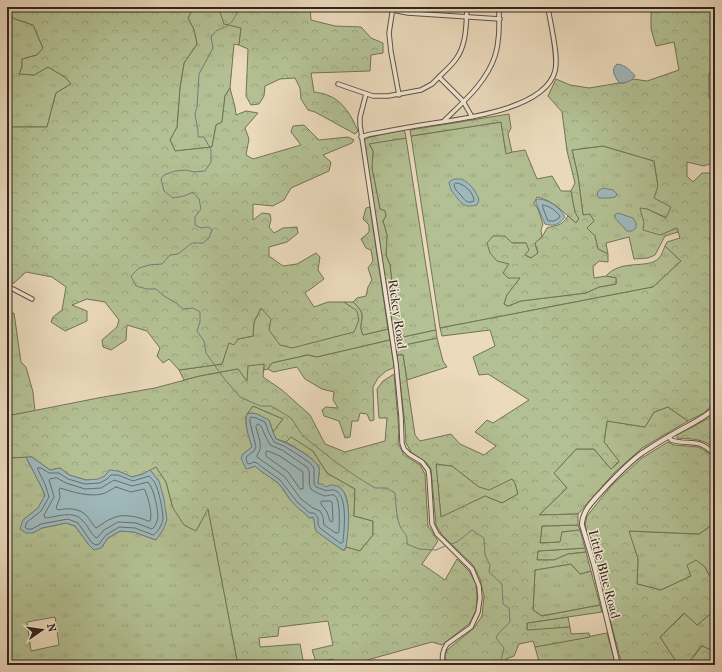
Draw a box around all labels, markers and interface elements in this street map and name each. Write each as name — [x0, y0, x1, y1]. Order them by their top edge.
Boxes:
street label: Rickey Road — [385, 278, 410, 351]
street label: Little Blue Road — [585, 528, 624, 621]
north arrow — [22, 610, 62, 650]
text: N — [44, 622, 59, 634]

